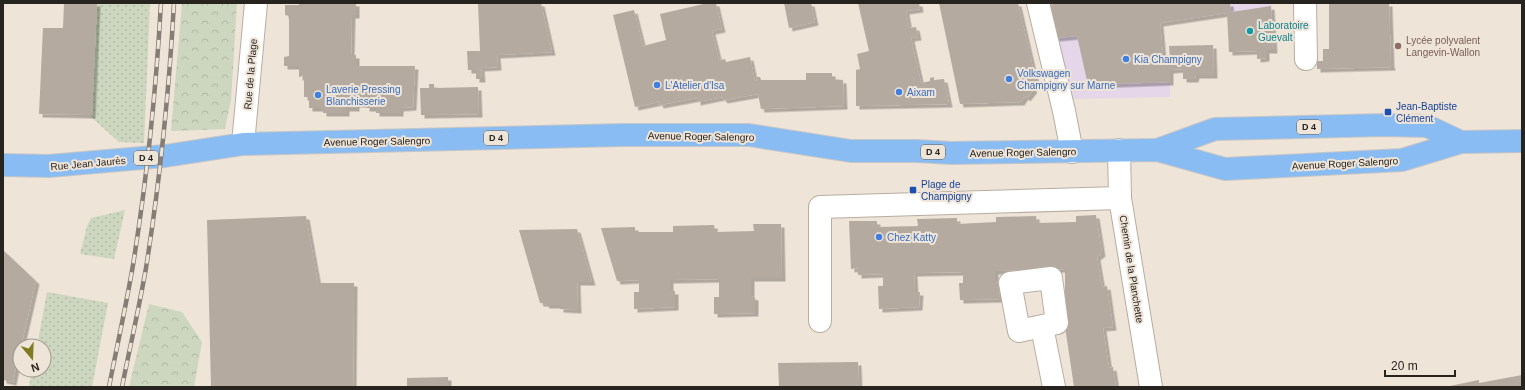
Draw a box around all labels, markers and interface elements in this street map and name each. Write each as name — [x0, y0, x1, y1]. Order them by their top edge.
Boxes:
place label: Laboratoire Guevalt — [1258, 20, 1309, 43]
marker: Laboratoire Guevalt — [1245, 26, 1255, 36]
place label: Lycée polyvalent Langevin-Wallon — [1406, 35, 1480, 58]
street label: Rue de la Plage — [242, 38, 259, 110]
marker: Lycée polyvalent Langevin-Wallon — [1393, 41, 1403, 51]
marker: Kia Champigny — [1121, 54, 1131, 64]
place label: Kia Champigny — [1134, 54, 1202, 65]
place label: Volkswagen Champigny sur Marne — [1017, 68, 1116, 91]
marker: Volkswagen Champigny sur Marne — [1004, 74, 1014, 84]
marker: L'Atelier d'Isa — [652, 80, 662, 90]
place label: L'Atelier d'Isa — [665, 80, 725, 91]
place label: Laverie Pressing Blanchisserie — [326, 84, 400, 107]
marker: Aixam — [894, 87, 904, 97]
place label: Aixam — [907, 87, 935, 98]
marker: Laverie Pressing Blanchisserie — [313, 90, 323, 100]
place label: Jean-Baptiste Clément — [1396, 101, 1458, 124]
marker: Jean-Baptiste Clément — [1383, 107, 1393, 117]
road number: D 4 — [1297, 120, 1321, 134]
street label: Avenue Roger Salengro — [648, 130, 755, 143]
road number: D 4 — [484, 131, 508, 145]
street label: Avenue Roger Salengro — [324, 135, 431, 148]
road number: D 4 — [921, 145, 945, 159]
street label: Avenue Roger Salengro — [970, 146, 1077, 159]
road number: D 4 — [134, 151, 158, 165]
street label: Rue Jean Jaurès — [50, 155, 126, 172]
street label: Avenue Roger Salengro — [1292, 155, 1399, 172]
place label: Plage de Champigny — [921, 179, 972, 202]
marker: Plage de Champigny — [908, 185, 918, 195]
street label: Chemin de la Planchette — [1118, 214, 1146, 324]
marker: Chez Katty — [874, 232, 884, 242]
place label: Chez Katty — [887, 232, 936, 243]
north arrow — [12, 338, 52, 378]
scale bar — [1385, 352, 1455, 378]
text: 20 m — [1391, 359, 1418, 373]
text: N — [29, 360, 41, 374]

